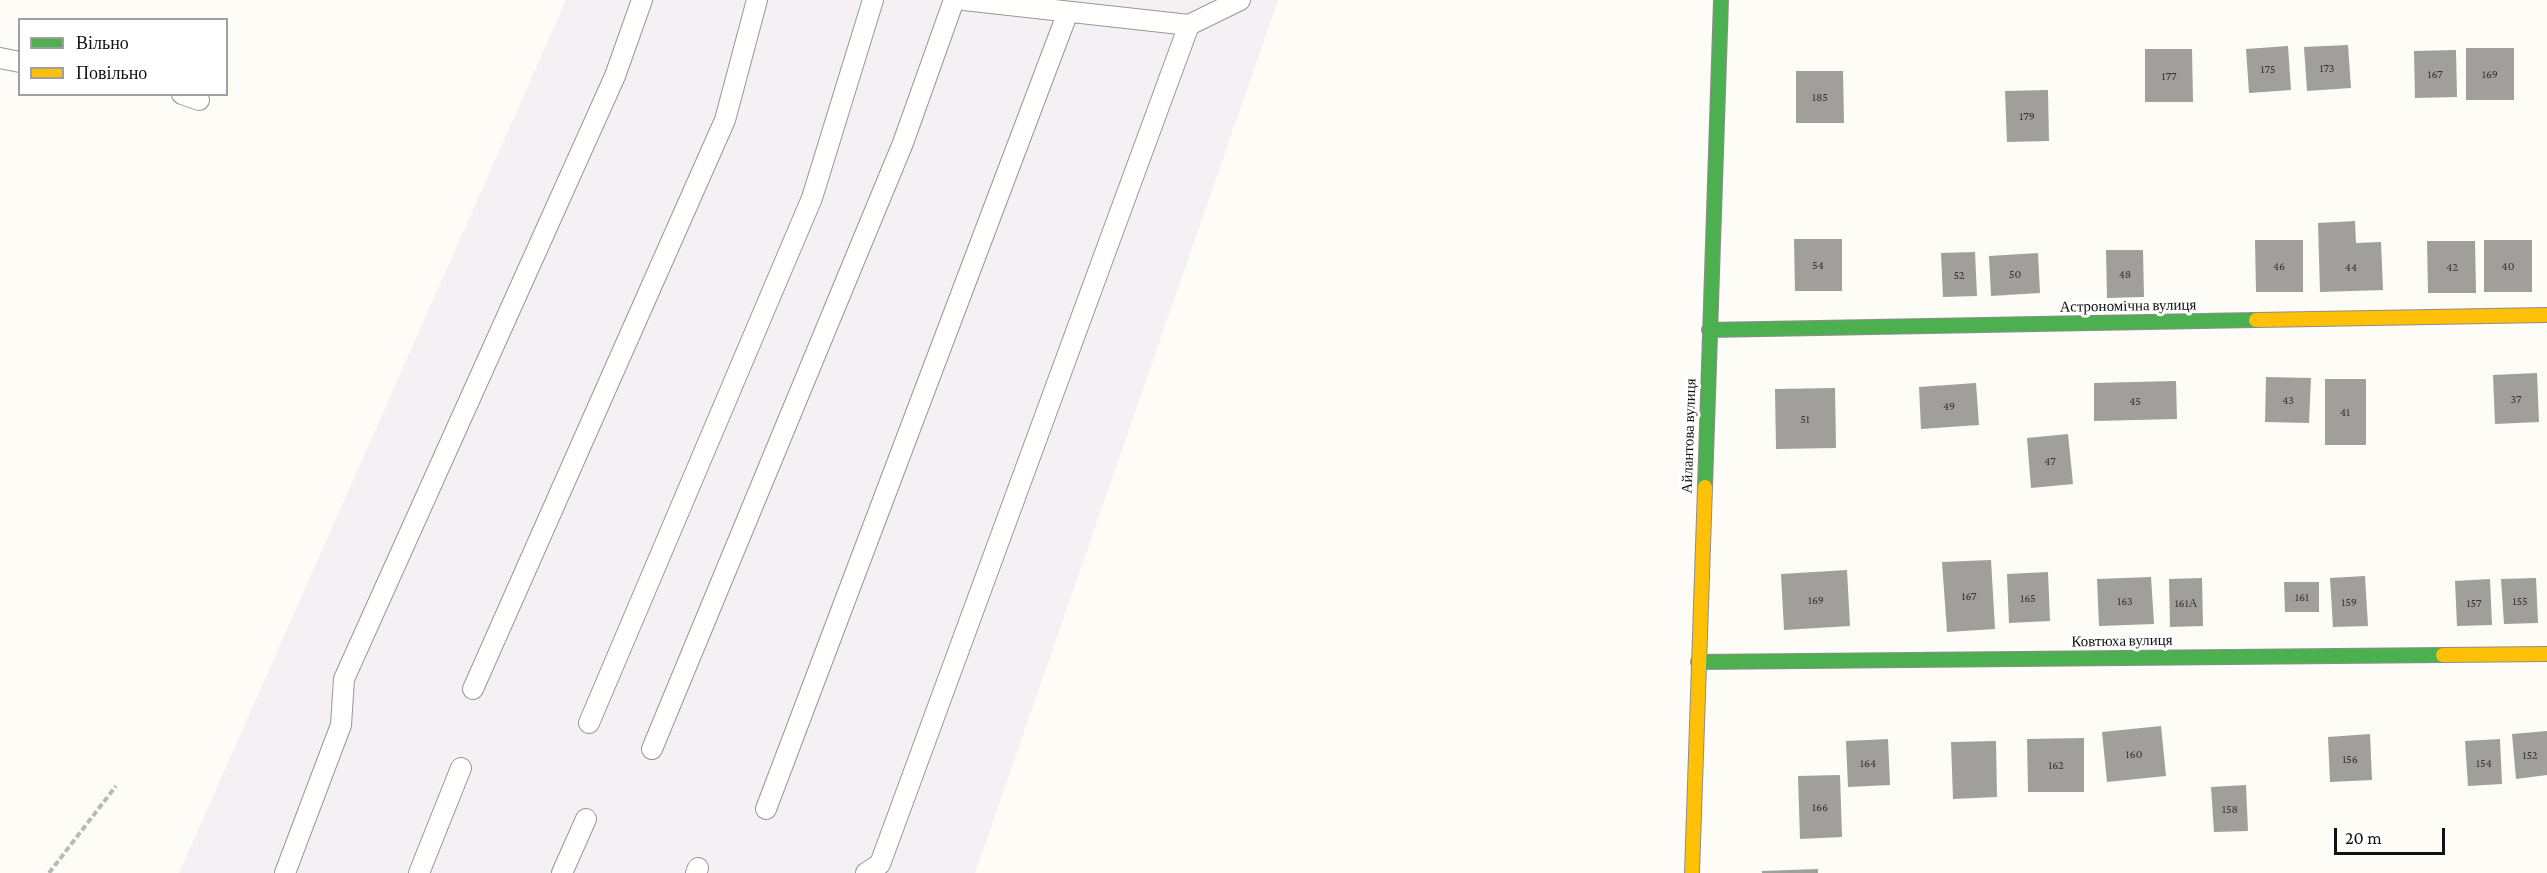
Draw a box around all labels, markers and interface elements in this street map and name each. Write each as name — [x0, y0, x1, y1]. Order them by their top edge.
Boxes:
legend — [18, 18, 228, 96]
text: Вільно — [76, 33, 129, 53]
house number: 173 — [2319, 61, 2335, 75]
house number: 175 — [2260, 62, 2276, 76]
text: Повільно — [76, 63, 147, 83]
house number: 167 — [2427, 67, 2443, 81]
house number: 169 — [2482, 67, 2498, 81]
house number: 177 — [2161, 69, 2177, 83]
house number: 185 — [1812, 90, 1828, 104]
house number: 179 — [2019, 109, 2035, 123]
house number: 54 — [1812, 258, 1824, 272]
house number: 46 — [2273, 259, 2285, 273]
house number: 40 — [2502, 259, 2514, 273]
house number: 44 — [2345, 260, 2357, 274]
house number: 42 — [2446, 260, 2458, 274]
house number: 50 — [2009, 267, 2021, 281]
house number: 48 — [2119, 267, 2131, 281]
house number: 52 — [1953, 268, 1965, 282]
street label: Астрономічна вулиця — [2060, 296, 2196, 316]
street label: Айлантова вулиця — [1678, 378, 1700, 494]
house number: 37 — [2510, 392, 2522, 406]
house number: 43 — [2282, 393, 2294, 407]
house number: 45 — [2129, 394, 2141, 408]
house number: 49 — [1943, 399, 1955, 413]
house number: 41 — [2340, 405, 2350, 419]
house number: 51 — [1800, 412, 1810, 426]
house number: 47 — [2044, 454, 2056, 468]
house number: 167 — [1961, 589, 1977, 603]
house number: 161 — [2295, 590, 2309, 604]
house number: 165 — [2020, 591, 2036, 605]
house number: 169 — [1808, 593, 1824, 607]
house number: 163 — [2117, 594, 2133, 608]
house number: 155 — [2512, 594, 2528, 608]
house number: 159 — [2341, 595, 2357, 609]
house number: 161А — [2175, 596, 2197, 610]
house number: 157 — [2467, 596, 2481, 610]
street label: Ковтюха вулиця — [2071, 631, 2173, 651]
house number: 160 — [2126, 747, 2142, 761]
house number: 152 — [2522, 748, 2538, 762]
house number: 156 — [2342, 752, 2358, 766]
house number: 164 — [1860, 756, 1876, 770]
house number: 154 — [2476, 756, 2492, 770]
house number: 162 — [2048, 758, 2064, 772]
house number: 166 — [1812, 800, 1828, 814]
house number: 158 — [2222, 802, 2238, 816]
scale bar — [2337, 816, 2448, 854]
text: 20 m — [2345, 828, 2382, 848]

